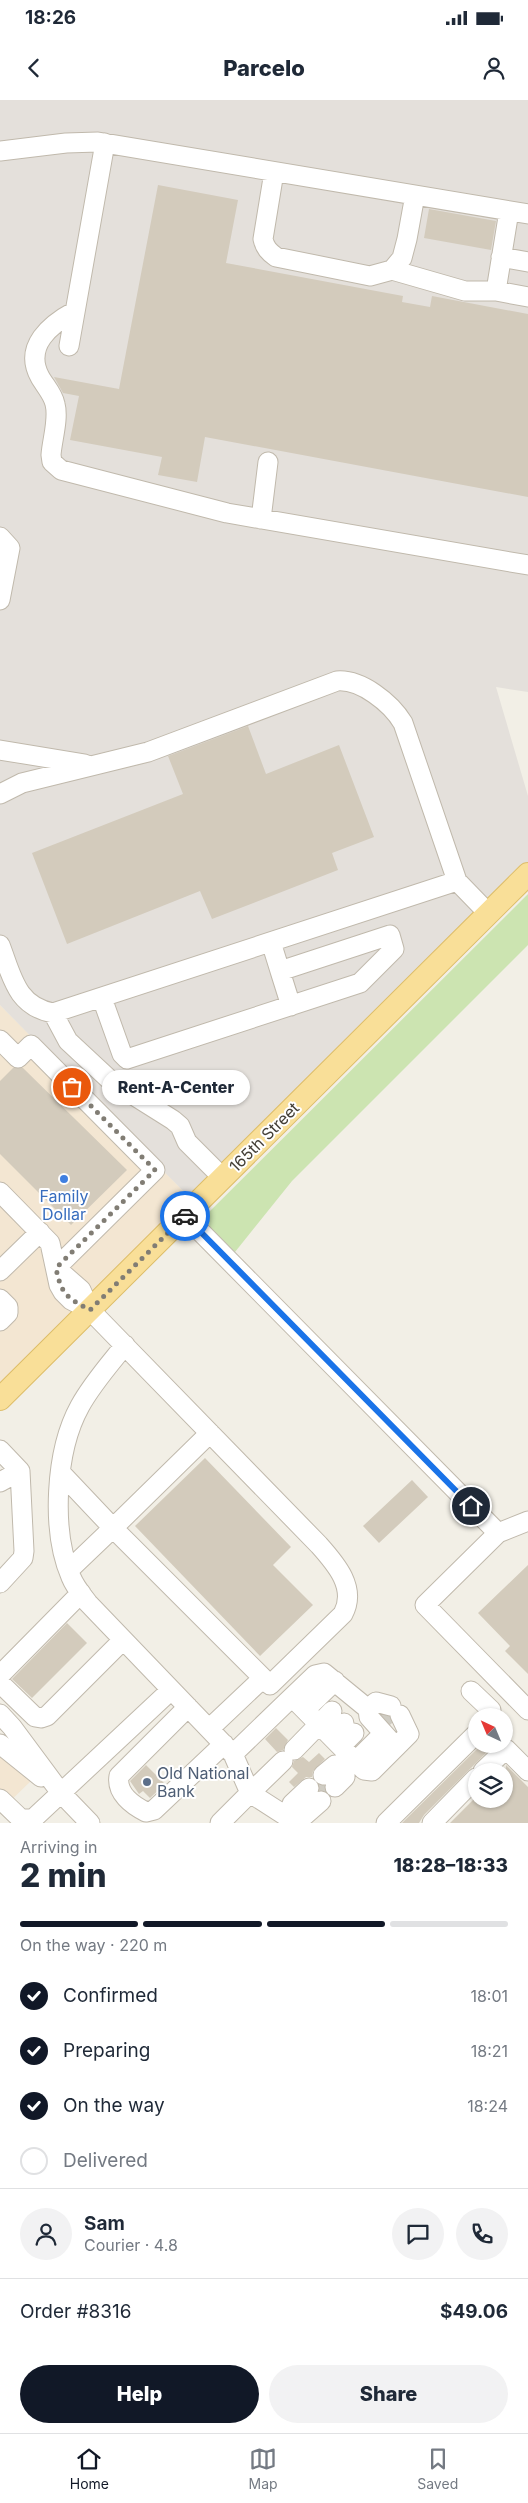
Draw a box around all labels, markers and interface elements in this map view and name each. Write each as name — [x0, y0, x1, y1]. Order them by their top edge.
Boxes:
text: 18:26 — [25, 6, 76, 29]
icon: back — [20, 54, 48, 82]
icon: person — [480, 54, 508, 82]
text: Parcelo — [223, 55, 305, 81]
pin — [51, 1066, 93, 1108]
callout: Rent-A-Center — [102, 1070, 250, 1104]
icon: bag — [58, 1073, 86, 1101]
text: Rent-A-Center — [118, 1077, 234, 1097]
street label: 165th Street — [225, 1098, 303, 1176]
marker: Family Dollar — [58, 1173, 70, 1185]
place label: Family Dollar — [40, 1186, 88, 1224]
courier — [160, 1191, 210, 1241]
icon: car — [171, 1202, 199, 1230]
pin — [450, 1485, 492, 1527]
icon: home — [457, 1492, 485, 1520]
north arrow — [468, 1708, 512, 1752]
map controls — [468, 1708, 513, 1808]
place label: Old National Bank — [157, 1763, 249, 1801]
button: layers — [468, 1763, 513, 1808]
marker: Old National Bank — [141, 1776, 153, 1788]
text: Arriving in — [20, 1837, 97, 1857]
text: 18:28–18:33 — [393, 1854, 508, 1877]
text: 2 min — [20, 1856, 106, 1895]
text: On the way · 220 m — [20, 1935, 167, 1955]
icon: check — [20, 1982, 48, 2010]
text: Confirmed — [63, 1984, 158, 2007]
text: 18:01 — [470, 1986, 508, 2006]
icon: check — [20, 2037, 48, 2065]
text: Preparing — [63, 2039, 150, 2062]
text: 18:21 — [471, 2041, 508, 2061]
icon: check — [20, 2092, 48, 2120]
text: On the way — [63, 2094, 165, 2117]
text: 18:24 — [467, 2096, 508, 2116]
text: Delivered — [63, 2149, 148, 2172]
button: person — [20, 2208, 72, 2260]
button: chat — [392, 2208, 444, 2260]
button: phone — [456, 2208, 508, 2260]
text: Sam — [84, 2212, 125, 2235]
text: Courier · 4.8 — [84, 2235, 178, 2255]
text: Order #8316 — [20, 2300, 132, 2323]
text: $49.06 — [440, 2300, 508, 2323]
button: Help — [20, 2365, 259, 2423]
button: Share — [269, 2365, 508, 2423]
tab: Home — [70, 2445, 109, 2492]
tab: Map — [249, 2445, 278, 2492]
tab: Saved — [417, 2445, 458, 2492]

